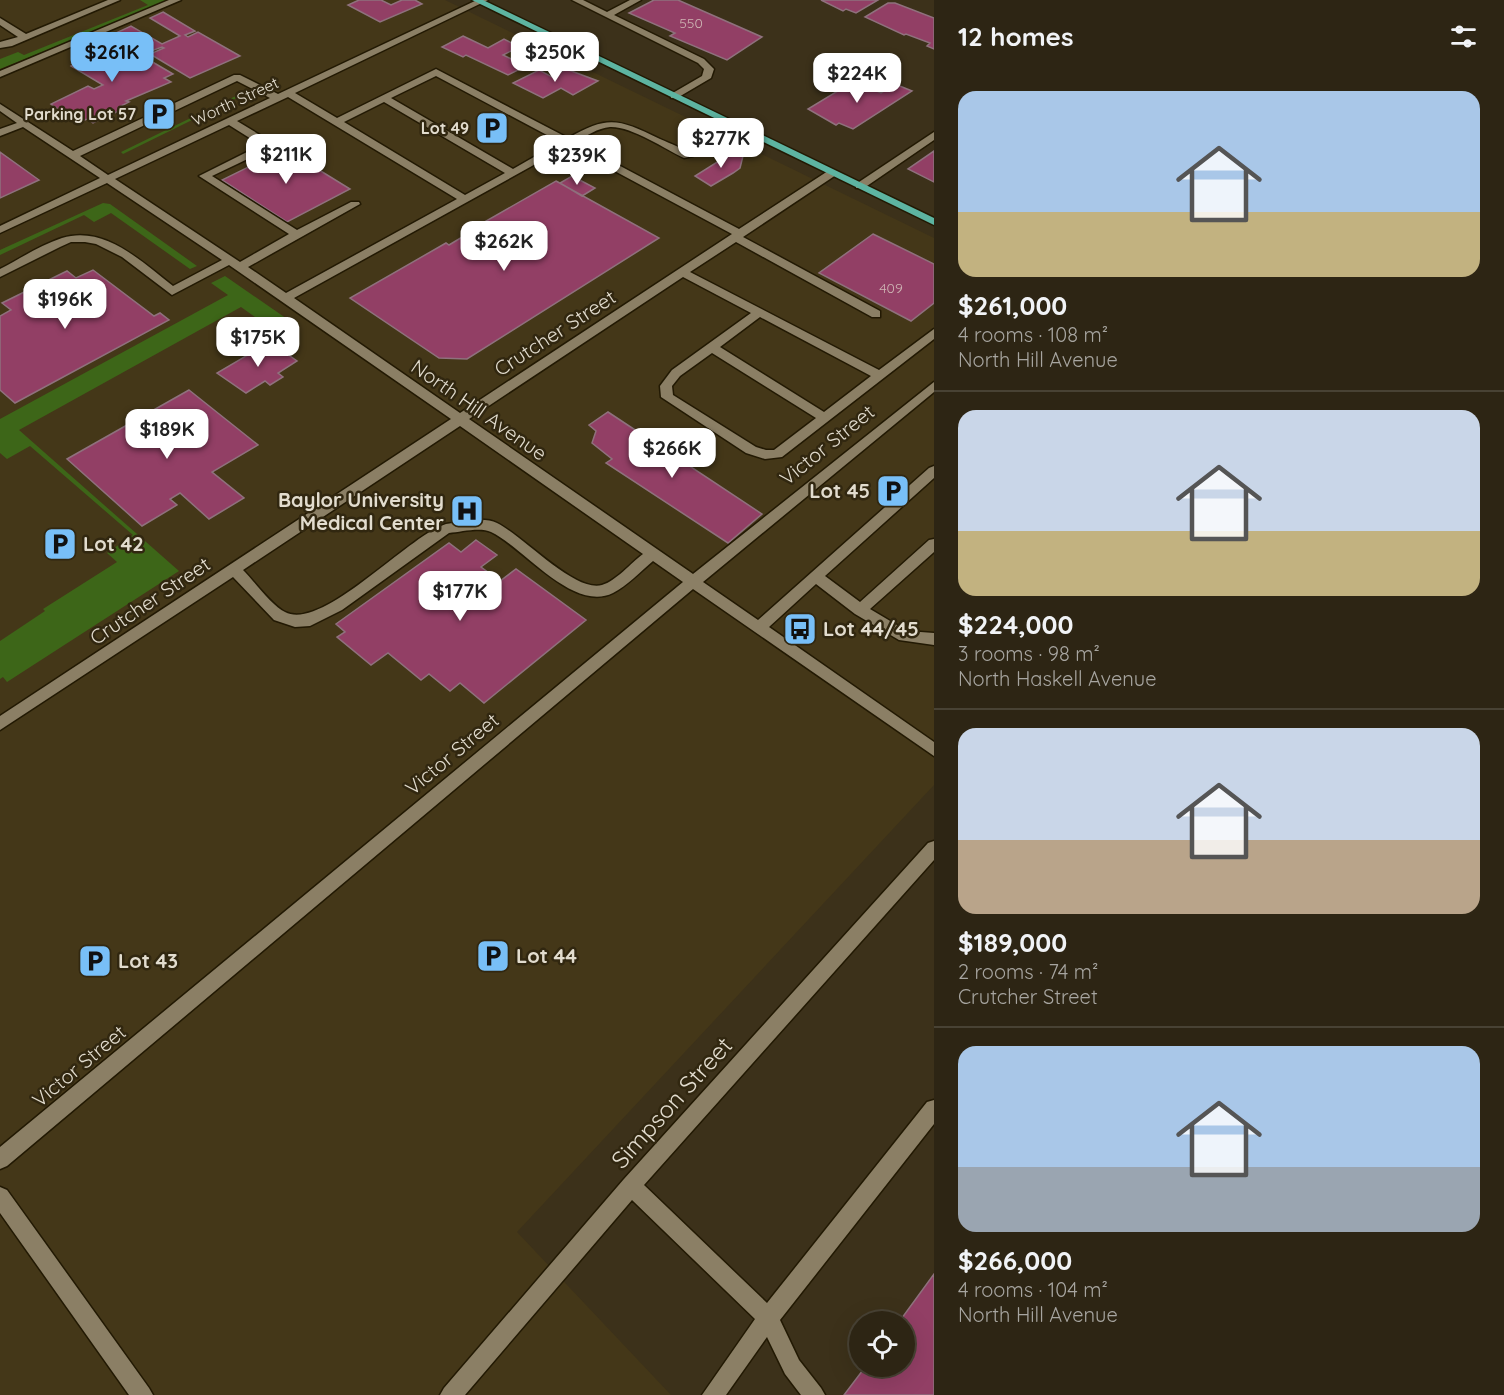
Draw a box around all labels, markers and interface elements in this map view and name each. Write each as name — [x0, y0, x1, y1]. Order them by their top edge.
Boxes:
house number: 550 — [679, 14, 703, 32]
text: 12 homes — [958, 20, 1074, 53]
icon: filters — [1447, 20, 1480, 53]
pin: $261K — [70, 32, 154, 83]
pin: $250K — [513, 32, 597, 83]
text: $261K — [85, 39, 139, 64]
text: $250K — [525, 39, 585, 64]
pin: $224K — [815, 53, 899, 104]
text: $224K — [827, 60, 887, 85]
street label: Worth Street — [188, 72, 282, 130]
parking icon: Parking Lot 57 — [141, 96, 177, 132]
place label: Parking Lot 57 — [24, 104, 136, 124]
parking icon: Lot 49 — [474, 110, 510, 146]
place label: Lot 49 — [421, 118, 469, 138]
pin: $277K — [679, 118, 763, 169]
text: $277K — [692, 125, 750, 150]
icon: home — [1165, 130, 1273, 238]
pin: $211K — [244, 134, 328, 185]
pin: $239K — [535, 135, 619, 186]
text: $211K — [260, 141, 312, 166]
text: $239K — [548, 142, 606, 167]
pin: $262K — [462, 221, 546, 272]
text: $262K — [475, 228, 533, 253]
pin: $196K — [23, 279, 107, 330]
house number: 409 — [879, 279, 903, 297]
street label: Crutcher Street — [489, 284, 620, 381]
text: $196K — [37, 286, 93, 311]
text: $261,000 — [958, 289, 1067, 322]
pin: $175K — [216, 317, 300, 368]
text: 4 rooms · 108 m² — [958, 322, 1108, 347]
text: $175K — [230, 324, 286, 349]
text: North Hill Avenue — [958, 347, 1118, 372]
street label: North Hill Avenue — [407, 354, 552, 466]
street label: Victor Street — [774, 399, 879, 490]
pin: $189K — [125, 409, 209, 460]
text: $189K — [139, 416, 195, 441]
pin: $266K — [630, 428, 714, 479]
text: $266K — [643, 435, 701, 460]
icon: home — [1165, 449, 1273, 557]
parking icon: Lot 45 — [875, 473, 911, 509]
place label: Lot 45 — [809, 478, 870, 503]
place label: Baylor University Medical Center — [278, 487, 444, 535]
hospital icon: Baylor University Medical Center — [449, 493, 485, 529]
parking icon: Lot 42 — [42, 526, 78, 562]
place label: Lot 42 — [83, 531, 144, 556]
street label: Crutcher Street — [85, 551, 215, 650]
pin: $177K — [418, 571, 502, 622]
text: $177K — [433, 578, 487, 603]
text: $224,000 — [958, 608, 1073, 641]
bus stop icon: Lot 44/45 — [782, 611, 818, 647]
place label: Lot 44/45 — [823, 616, 919, 641]
text: 3 rooms · 98 m² — [958, 641, 1100, 666]
text: North Haskell Avenue — [958, 666, 1156, 691]
street label: Victor Street — [400, 707, 504, 800]
icon: home — [1165, 767, 1273, 875]
text: $189,000 — [958, 926, 1067, 959]
parking icon: Lot 44 — [475, 938, 511, 974]
parking icon: Lot 43 — [77, 943, 113, 979]
place label: Lot 44 — [516, 943, 577, 968]
place label: Lot 43 — [118, 948, 178, 973]
text: 2 rooms · 74 m² — [958, 959, 1098, 984]
text: Crutcher Street — [958, 984, 1098, 1009]
street label: Victor Street — [27, 1019, 131, 1112]
street label: Simpson Street — [604, 1030, 738, 1174]
icon: home — [1165, 1085, 1273, 1193]
text: $266,000 — [958, 1244, 1072, 1277]
text: 4 rooms · 104 m² — [958, 1277, 1108, 1302]
text: North Hill Avenue — [958, 1302, 1118, 1327]
map controls — [849, 1311, 915, 1377]
button: locate — [849, 1311, 915, 1377]

